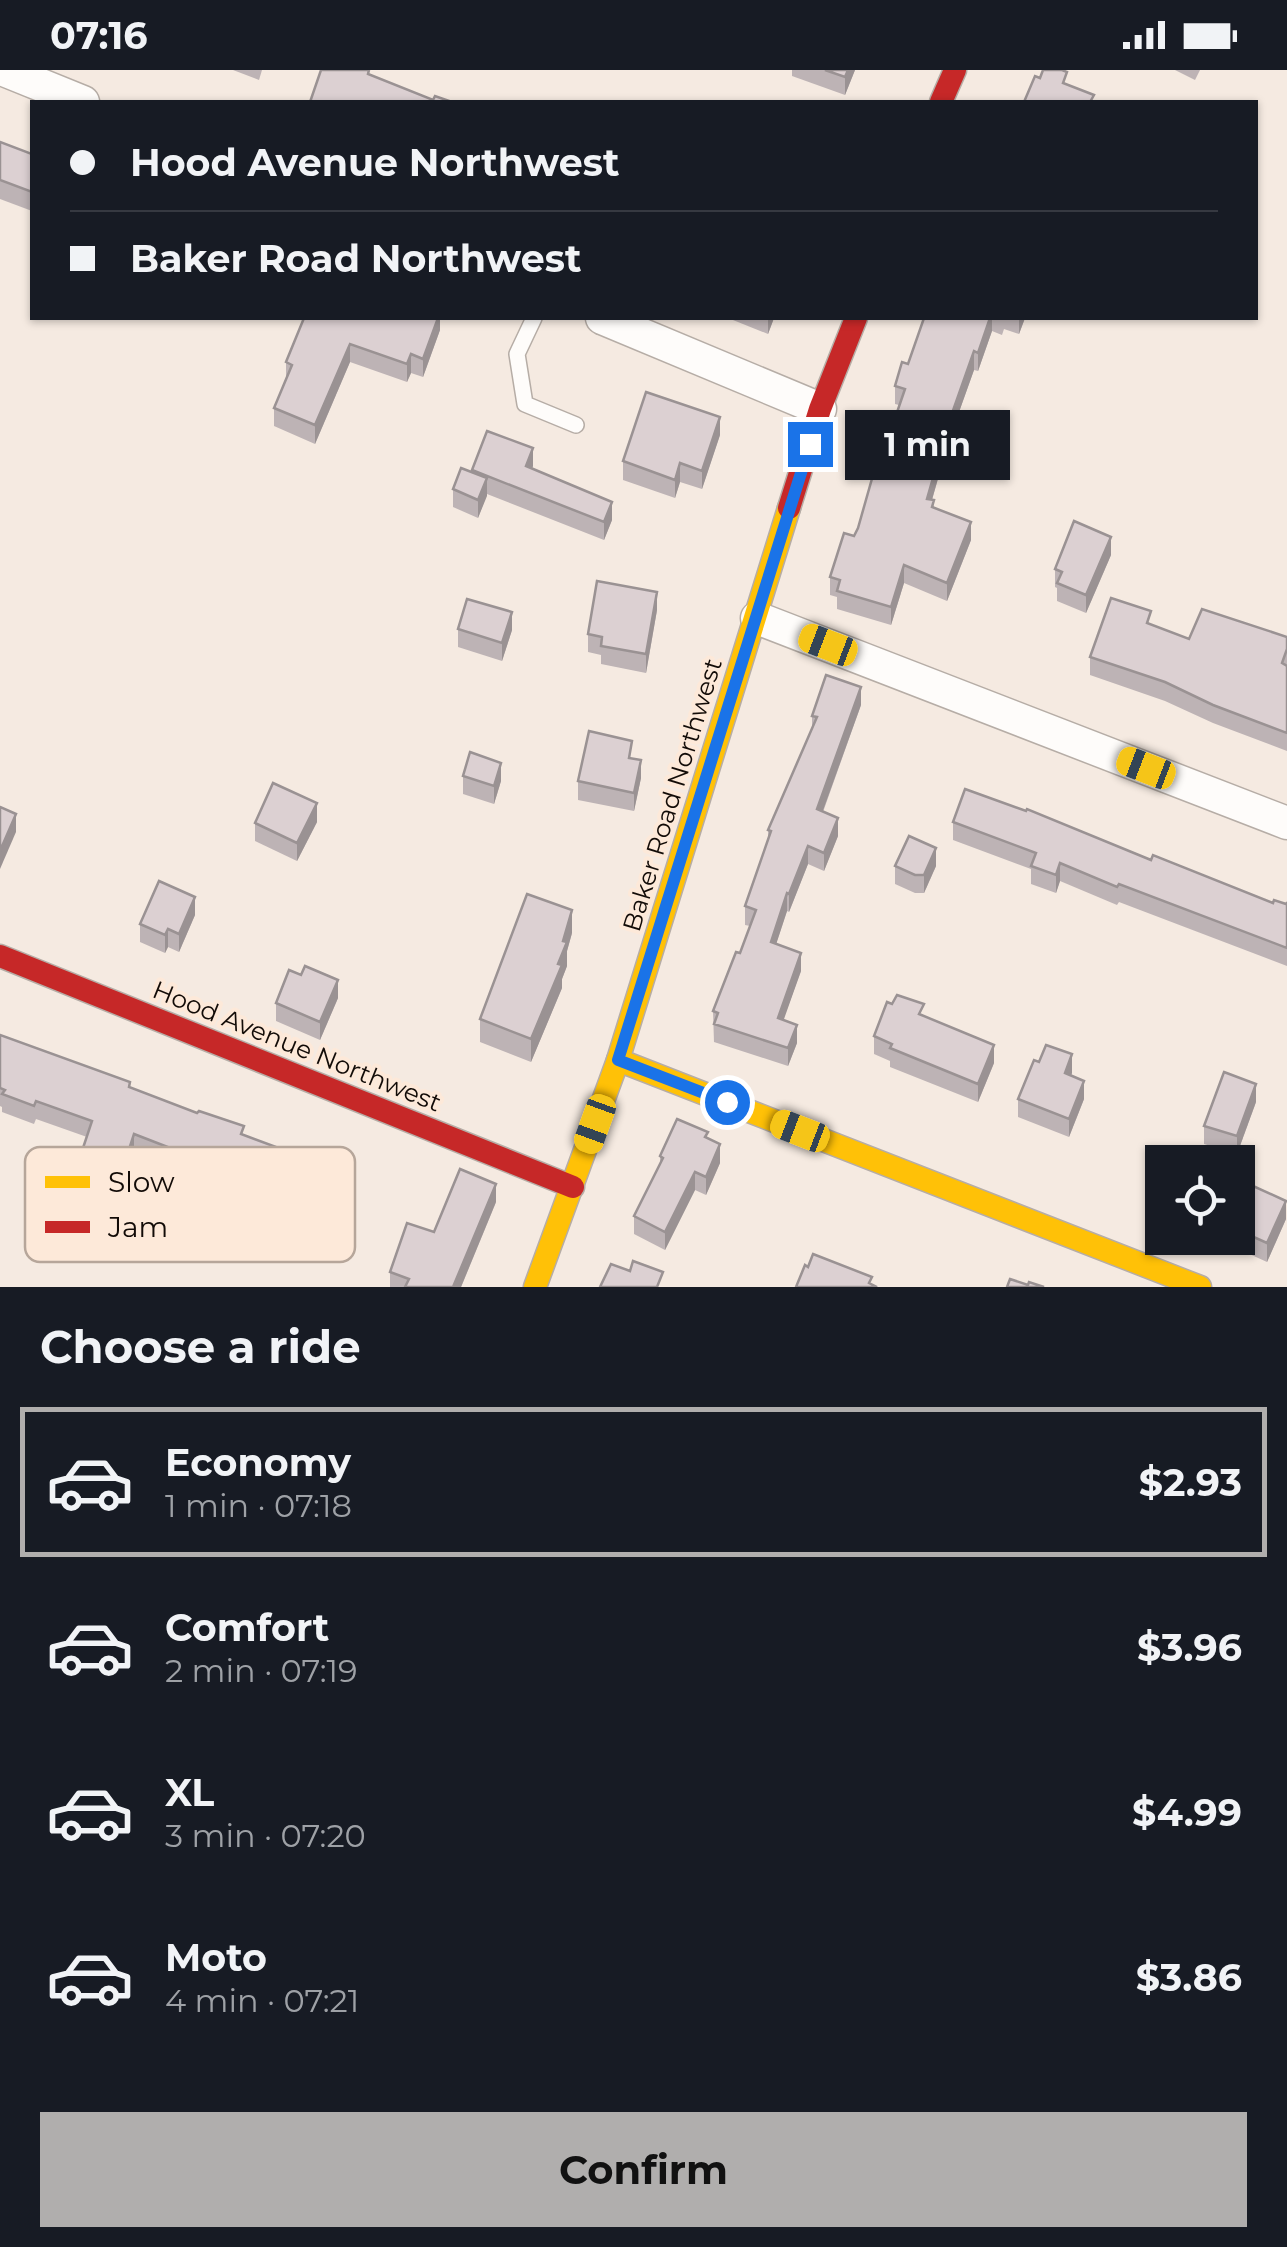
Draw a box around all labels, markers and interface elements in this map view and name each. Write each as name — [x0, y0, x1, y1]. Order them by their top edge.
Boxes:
text: 07:16 — [50, 12, 148, 59]
text: Hood Avenue Northwest — [130, 139, 619, 186]
text: Baker Road Northwest — [130, 235, 581, 282]
callout: 1 min — [845, 409, 1010, 479]
route end — [788, 422, 833, 467]
text: 1 min — [884, 425, 971, 464]
car — [795, 620, 861, 670]
street label: Baker Road Northwest — [616, 655, 728, 935]
car — [1113, 743, 1179, 793]
street label: Hood Avenue Northwest — [148, 974, 446, 1118]
route start — [705, 1080, 750, 1125]
car — [571, 1091, 619, 1157]
car — [767, 1106, 833, 1156]
map controls — [1145, 1145, 1255, 1255]
button: locate — [1145, 1145, 1255, 1255]
legend — [25, 1147, 355, 1262]
text: Slow — [108, 1165, 175, 1199]
text: Jam — [107, 1210, 168, 1244]
text: Choose a ride — [40, 1319, 361, 1374]
icon: car — [45, 1437, 135, 1527]
text: Economy — [165, 1439, 351, 1486]
text: $2.93 — [1139, 1459, 1242, 1506]
text: 1 min · 07:18 — [165, 1486, 352, 1525]
icon: car — [45, 1602, 135, 1692]
text: Comfort — [165, 1604, 329, 1651]
text: $3.96 — [1137, 1624, 1242, 1671]
text: 2 min · 07:19 — [165, 1651, 358, 1690]
icon: car — [45, 1767, 135, 1857]
text: XL — [165, 1769, 214, 1816]
text: $4.99 — [1132, 1789, 1242, 1836]
text: 3 min · 07:20 — [165, 1816, 366, 1855]
icon: car — [45, 1932, 135, 2022]
text: Moto — [165, 1934, 267, 1981]
text: $3.86 — [1136, 1954, 1242, 2001]
text: 4 min · 07:21 — [165, 1981, 359, 2020]
button: Confirm — [40, 2112, 1247, 2227]

